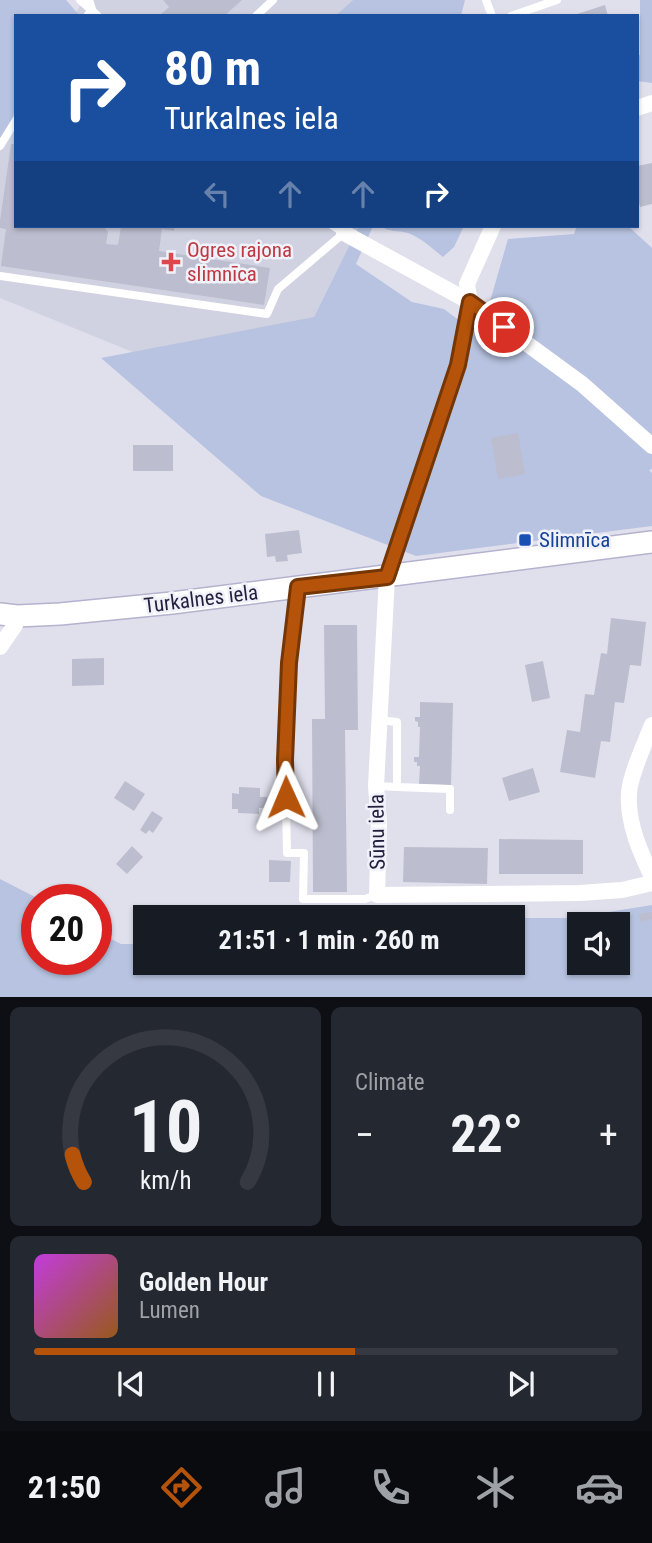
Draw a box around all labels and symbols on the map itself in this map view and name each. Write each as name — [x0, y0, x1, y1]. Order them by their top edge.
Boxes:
place label: Ogres rajona slimnīca — [187, 238, 292, 286]
marker: Ogres rajona slimnīca — [161, 252, 181, 272]
pin — [474, 297, 534, 357]
place label: Slimnīca — [539, 528, 610, 552]
marker: Slimnīca — [517, 532, 533, 548]
street label: Turkalnes iela — [143, 580, 259, 618]
position arrow — [249, 760, 323, 834]
street label: Sūnu iela — [364, 794, 390, 870]
speed limit sign: 20 — [21, 884, 112, 975]

